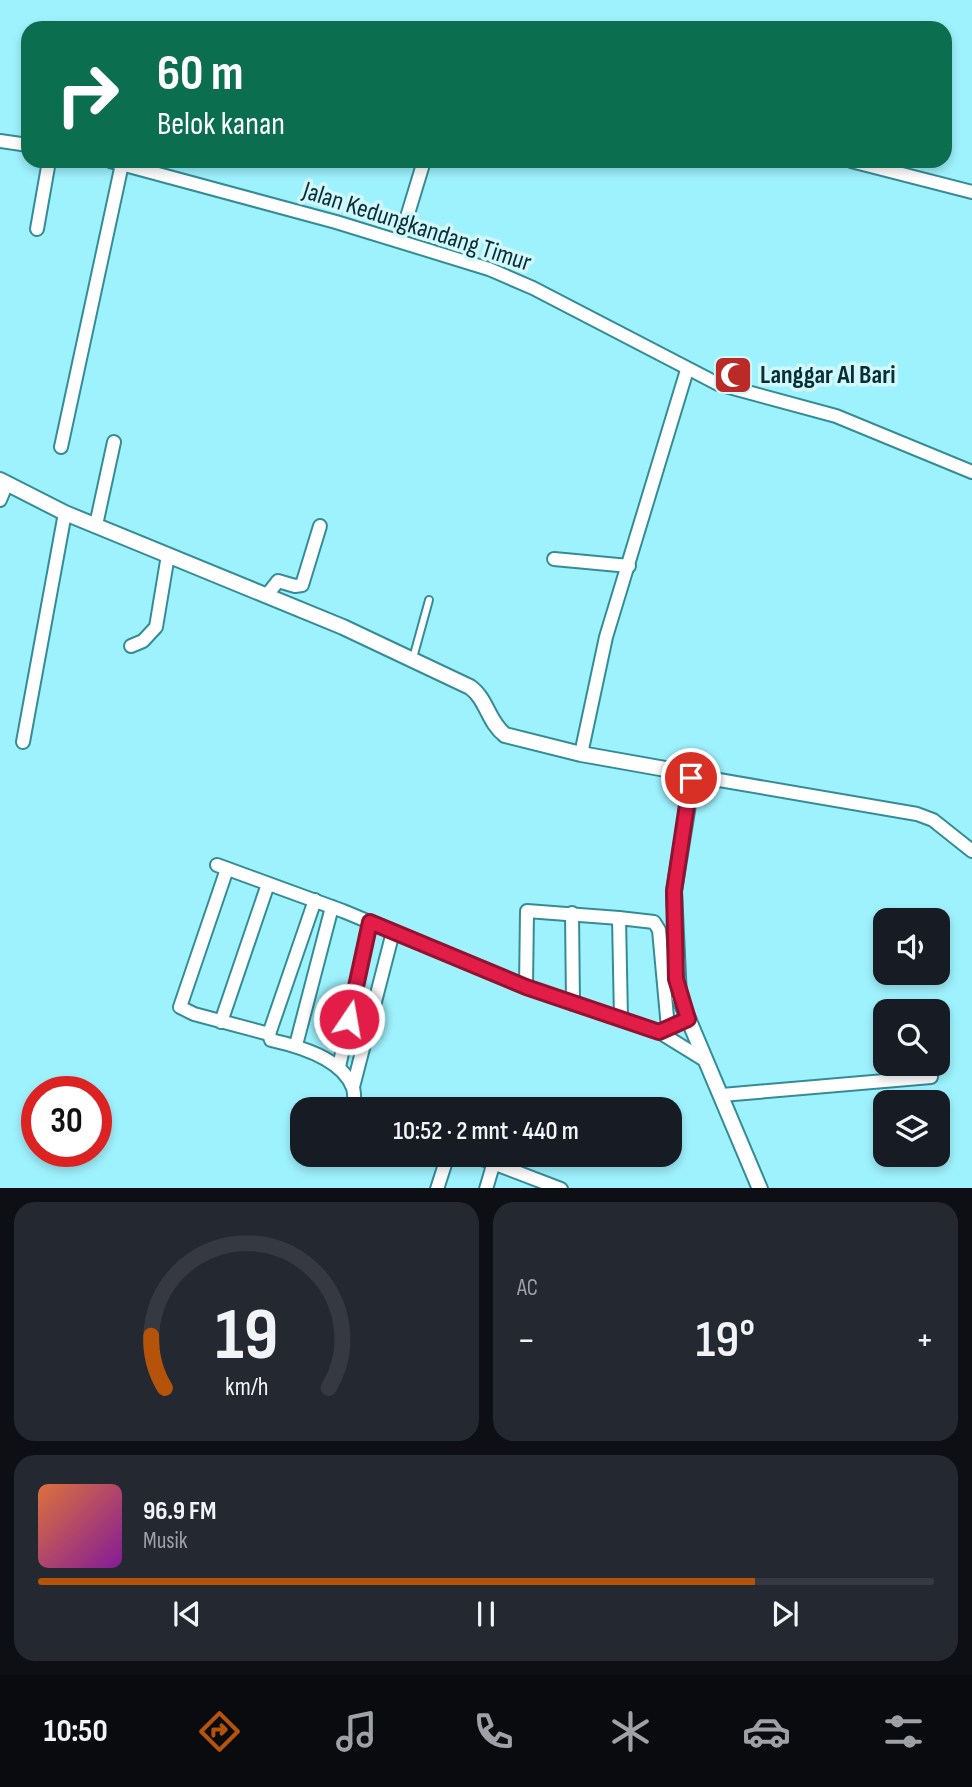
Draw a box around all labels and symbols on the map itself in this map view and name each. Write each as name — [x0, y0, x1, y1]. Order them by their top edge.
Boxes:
street label: Jalan Kedungkandang Timur — [298, 175, 536, 279]
mosque icon: Langgar Al Bari — [712, 354, 754, 396]
place label: Langgar Al Bari — [760, 360, 896, 391]
pin — [661, 748, 721, 808]
position arrow — [312, 982, 386, 1056]
speed limit sign: 30 — [21, 1076, 112, 1167]

